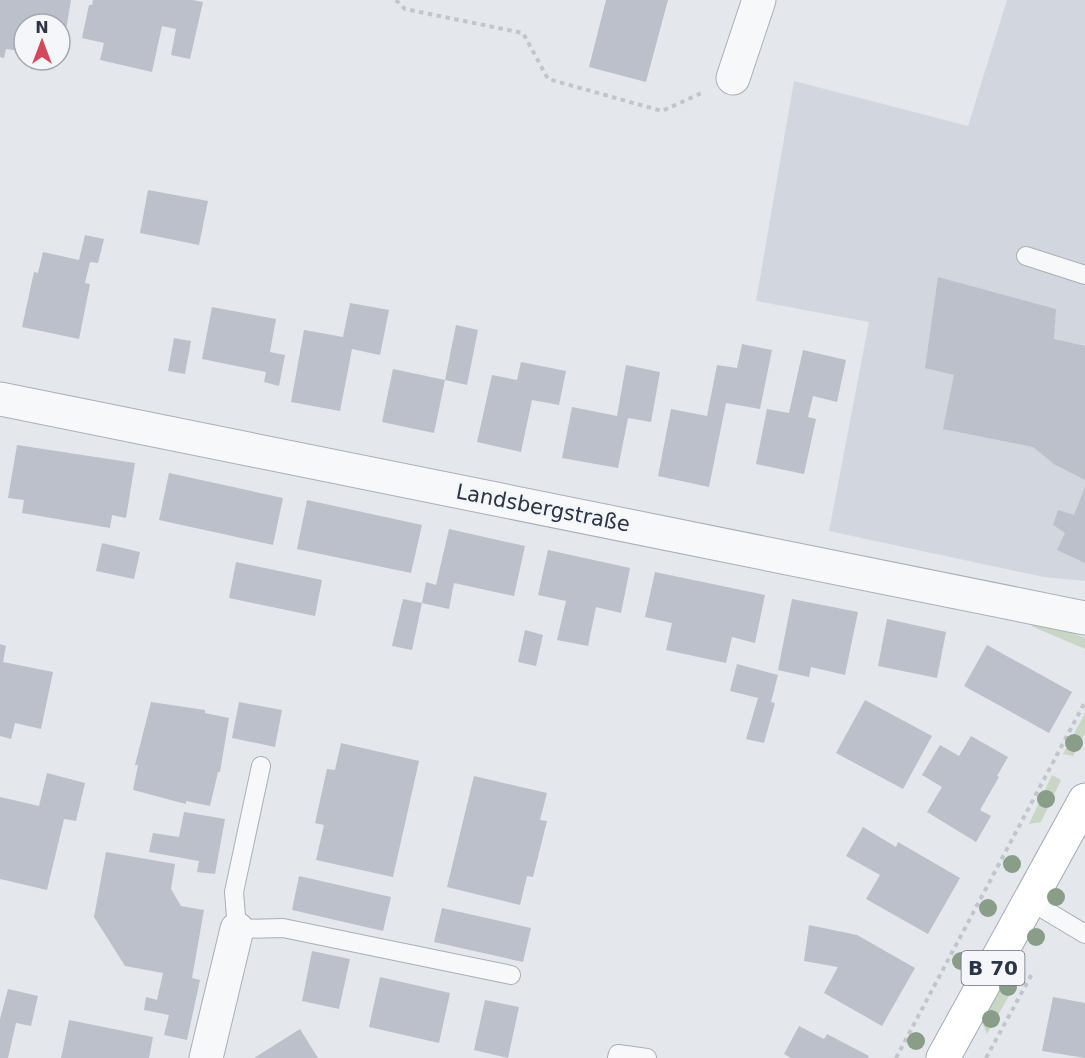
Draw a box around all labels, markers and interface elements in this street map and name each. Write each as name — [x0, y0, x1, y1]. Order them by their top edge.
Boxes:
north arrow — [12, 12, 72, 72]
text: N — [35, 18, 49, 37]
street label: Landsbergstraße — [454, 479, 632, 537]
road number: B 70 — [962, 951, 1024, 985]

